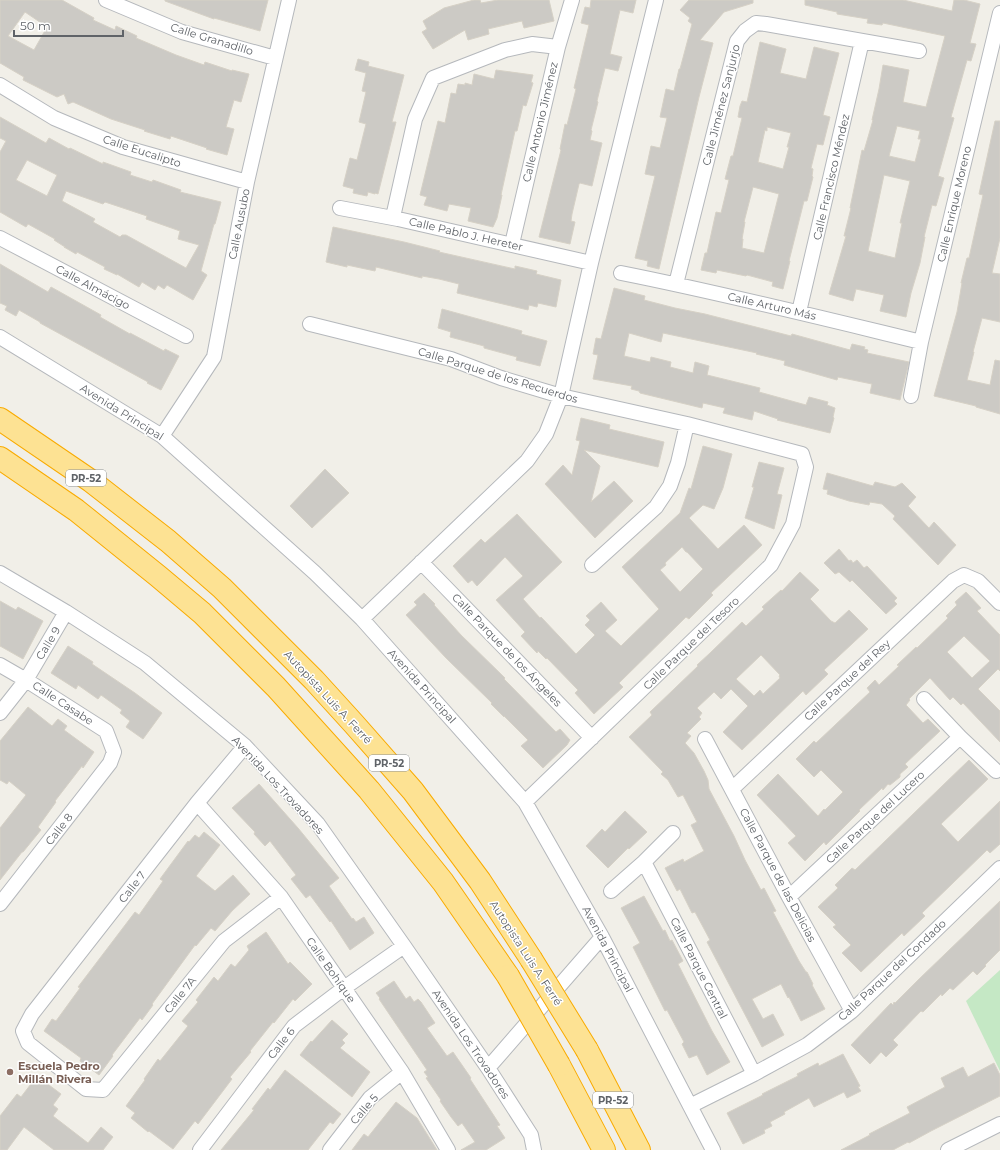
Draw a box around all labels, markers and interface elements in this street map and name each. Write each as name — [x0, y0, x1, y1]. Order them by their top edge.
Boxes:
scale bar — [14, 12, 123, 38]
text: 50 m — [20, 18, 51, 33]
street label: Calle Granadillo — [169, 20, 255, 58]
street label: Calle Jiménez Sanjurjo — [699, 43, 743, 167]
street label: Calle Antonio Jiménez — [519, 60, 561, 183]
street label: Calle Francisco Méndez — [810, 112, 852, 241]
street label: Calle Eucalipto — [101, 132, 183, 170]
street label: Calle Enrique Moreno — [934, 144, 974, 263]
street label: Calle Ausubo — [225, 187, 253, 261]
street label: Calle Pablo J. Hereter — [408, 214, 524, 254]
street label: Calle Almácigo — [53, 262, 133, 313]
street label: Calle Arturo Más — [726, 289, 818, 323]
street label: Calle Parque de los Recuerdos — [416, 344, 580, 406]
street label: Avenida Principal — [78, 381, 166, 443]
road number: PR-52 — [66, 470, 106, 486]
street label: Calle Parque de los Ángeles — [449, 590, 565, 710]
street label: Calle Parque del Tesoro — [640, 593, 742, 693]
street label: Calle 9 — [33, 624, 64, 662]
street label: Calle Parque del Rey — [801, 636, 893, 724]
street label: Avenida Principal — [385, 646, 459, 726]
street label: Autopista Luis A. Ferré — [281, 647, 375, 747]
street label: Calle Casabe — [30, 678, 96, 728]
street label: Avenida Los Trovadores — [229, 733, 327, 837]
road number: PR-52 — [369, 755, 409, 771]
street label: Calle Parque del Lucero — [823, 767, 927, 867]
street label: Calle Parque de las Delicias — [737, 806, 820, 945]
street label: Calle 8 — [42, 810, 76, 848]
street label: Calle 7 — [115, 868, 149, 906]
street label: Autopista Luis A. Ferré — [487, 898, 566, 1009]
street label: Avenida Principal — [579, 904, 637, 994]
street label: Calle Parque Central — [667, 915, 731, 1021]
street label: Calle Parque del Condado — [835, 916, 949, 1024]
street label: Calle Bohíque — [303, 935, 359, 1006]
street label: Calle 7A — [161, 974, 199, 1016]
street label: Avenida Los Trovadores — [429, 987, 513, 1102]
street label: Calle 6 — [264, 1024, 298, 1062]
place label: Escuela Pedro Millán Rivera — [18, 1059, 100, 1086]
marker: Escuela Pedro Millán Rivera — [5, 1067, 15, 1077]
street label: Calle 5 — [347, 1091, 381, 1127]
road number: PR-52 — [593, 1092, 633, 1108]

